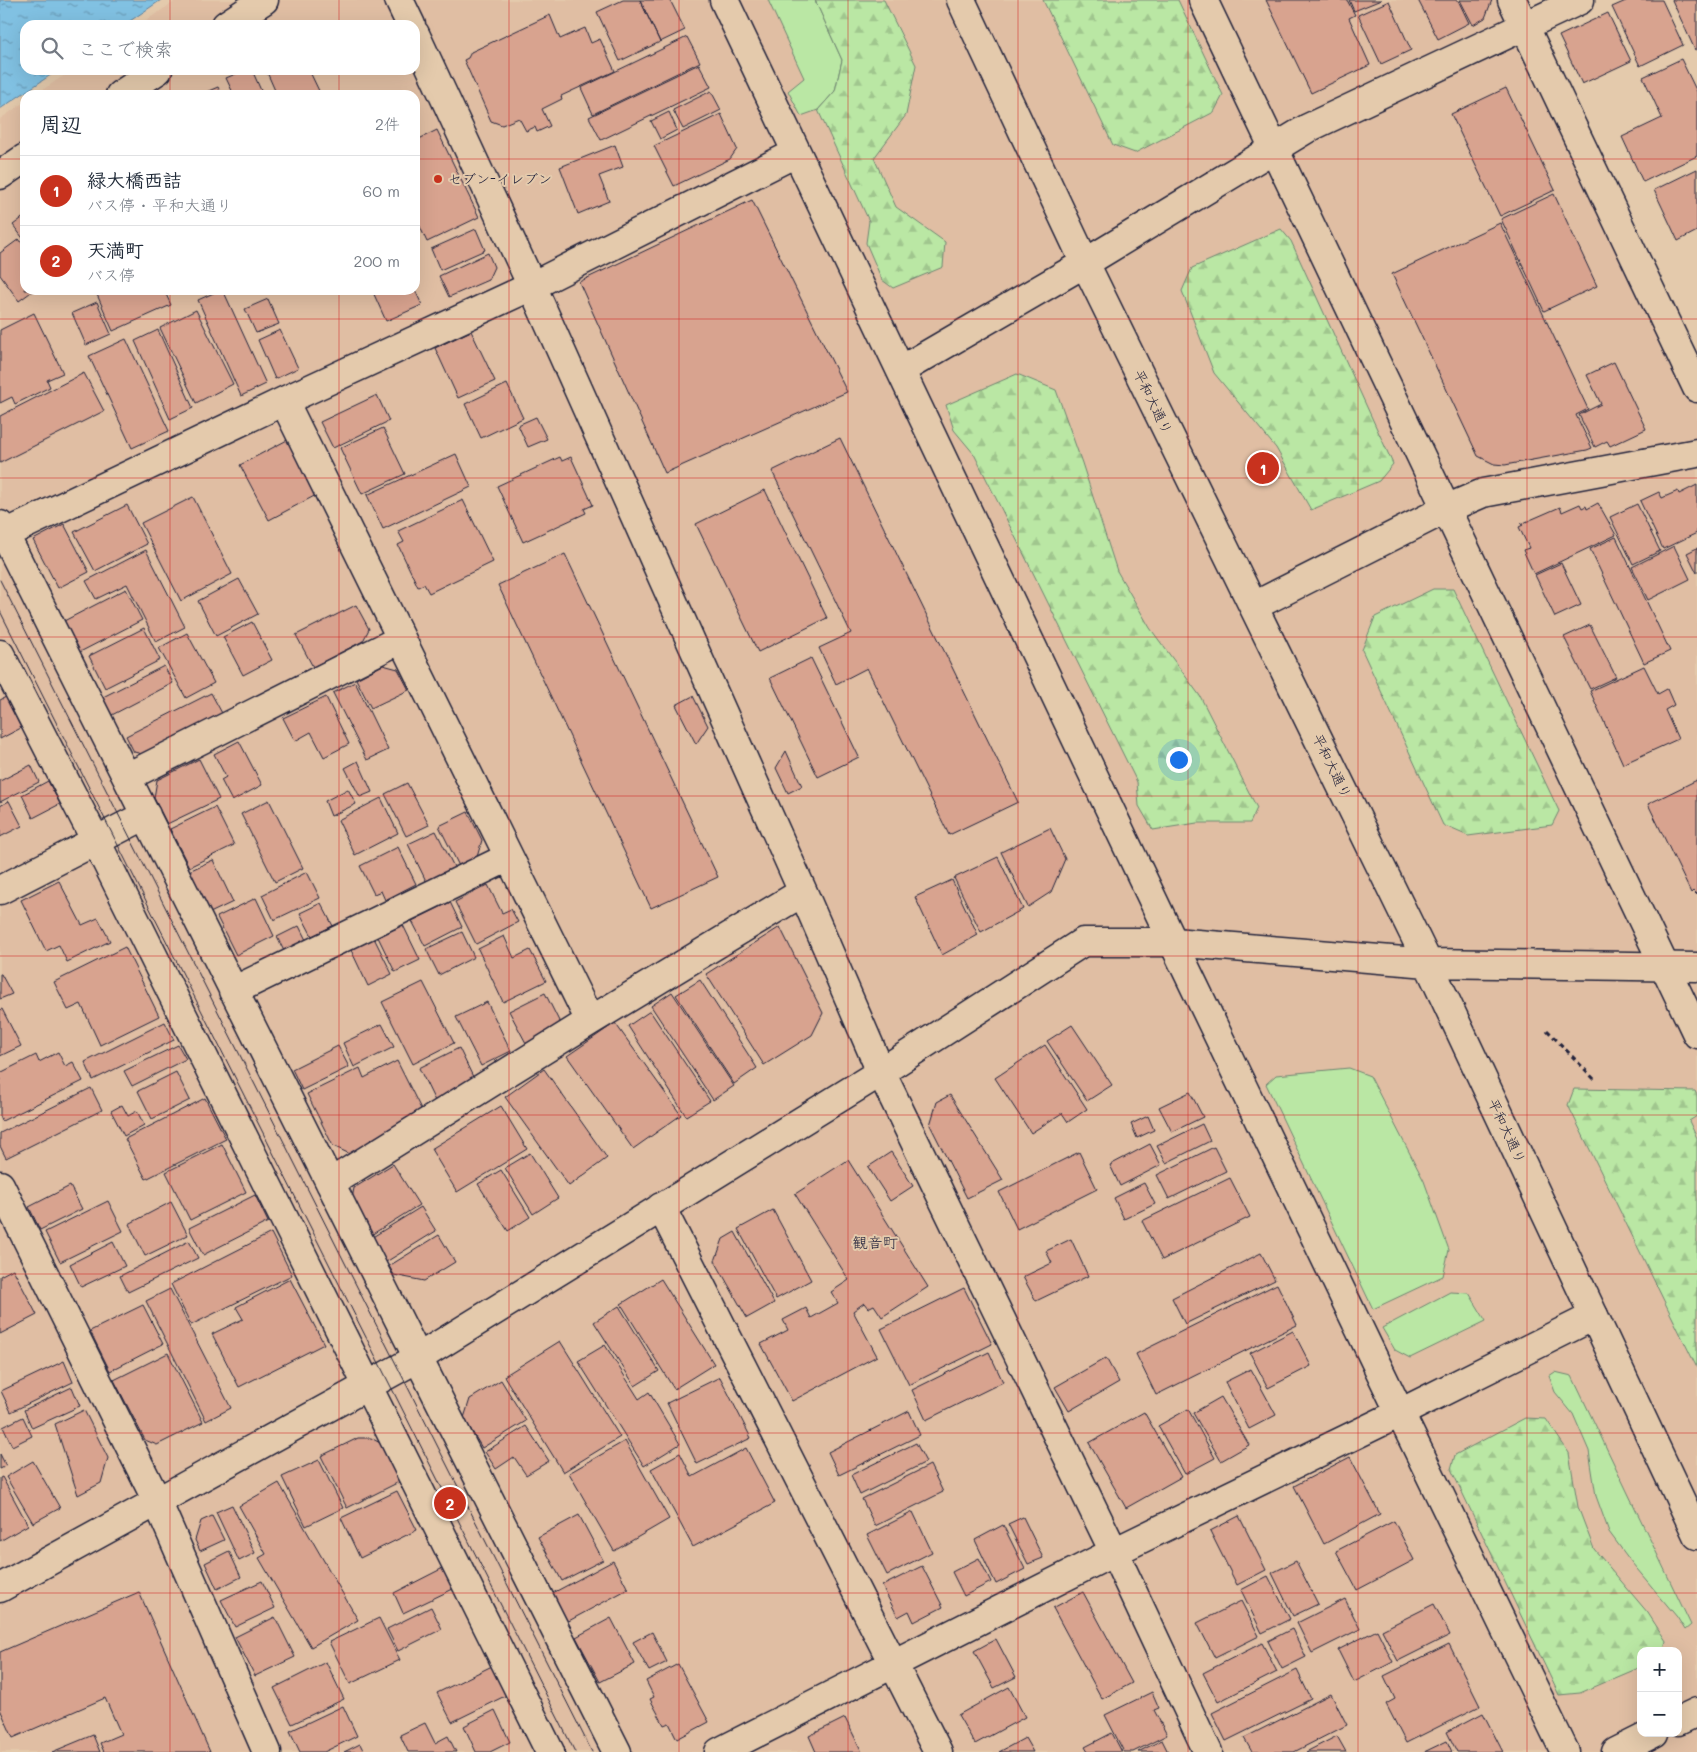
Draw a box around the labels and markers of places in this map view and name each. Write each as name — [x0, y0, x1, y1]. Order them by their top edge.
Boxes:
place label: セブン-イレブン — [448, 169, 552, 188]
marker: セブン-イレブン — [432, 173, 444, 185]
pin: 1 — [1247, 449, 1279, 487]
pin: 2 — [434, 1484, 466, 1522]

